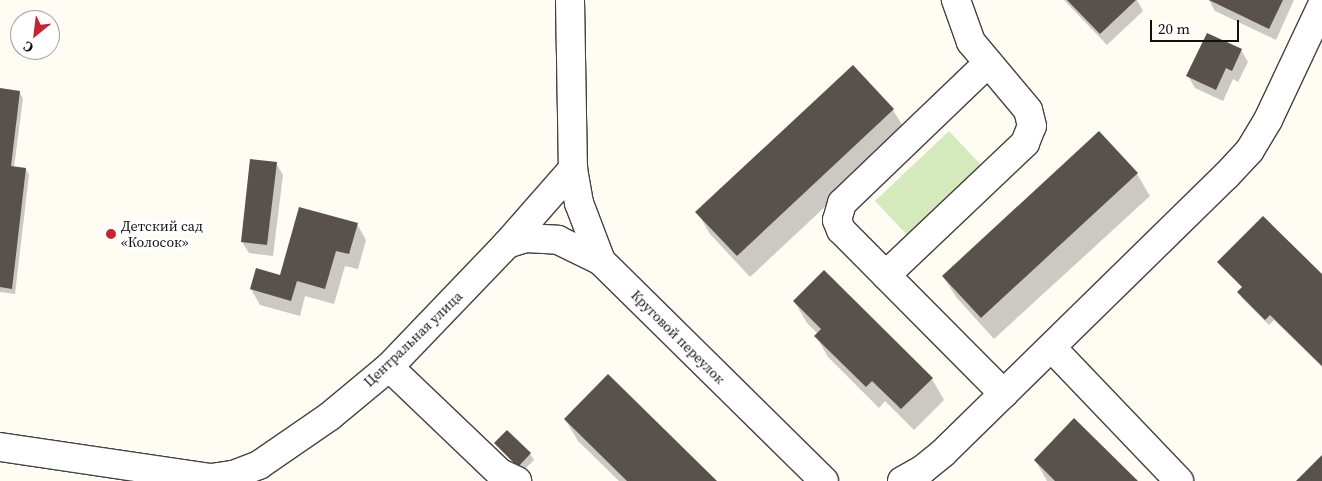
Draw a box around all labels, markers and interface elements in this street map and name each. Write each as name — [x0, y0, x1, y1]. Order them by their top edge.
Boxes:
north arrow — [10, 10, 60, 60]
scale bar — [1152, 10, 1241, 42]
text: 20 m — [1158, 18, 1190, 39]
text: С — [20, 36, 37, 58]
place label: Детский сад «Колосок» — [121, 218, 203, 250]
marker: Детский сад «Колосок» — [105, 228, 117, 240]
street label: Круговой переулок — [628, 287, 728, 387]
street label: Центральная улица — [360, 288, 466, 390]

